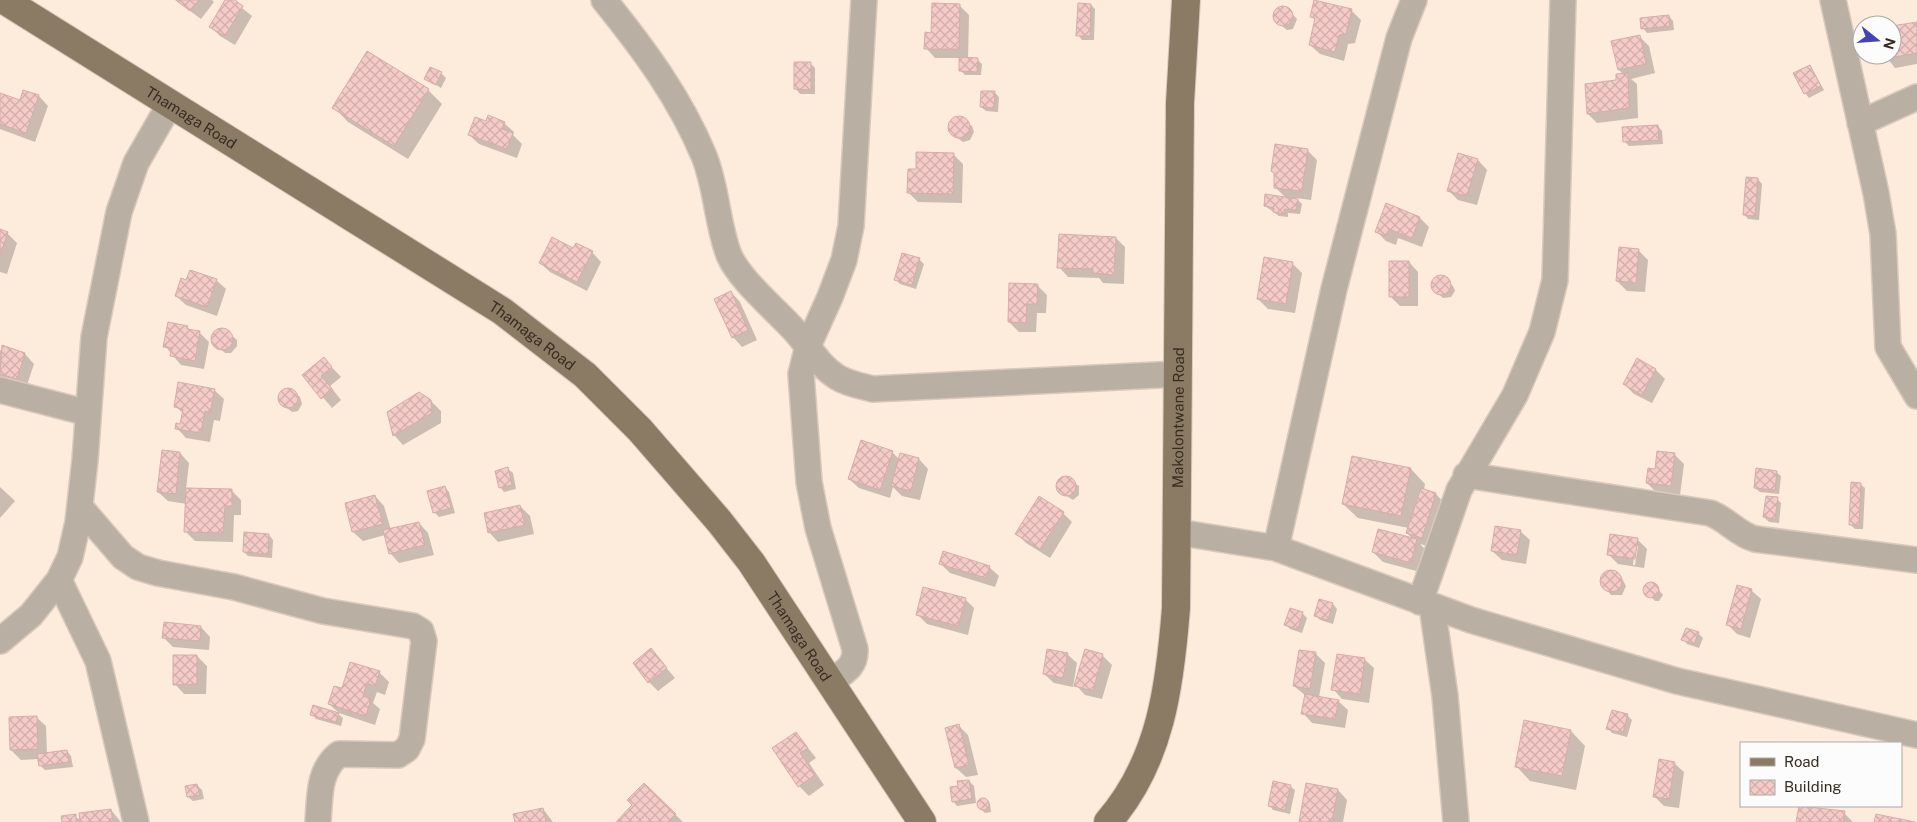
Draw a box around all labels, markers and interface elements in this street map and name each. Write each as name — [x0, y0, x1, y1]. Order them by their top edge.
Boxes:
north arrow — [1852, 15, 1902, 65]
text: N — [1880, 36, 1899, 51]
street label: Thamaga Road — [143, 82, 240, 152]
street label: Thamaga Road — [486, 297, 579, 373]
street label: Makolontwane Road — [1168, 347, 1187, 488]
street label: Thamaga Road — [764, 588, 835, 684]
legend — [1740, 742, 1902, 807]
text: Road — [1784, 753, 1820, 770]
text: Building — [1784, 778, 1842, 795]

